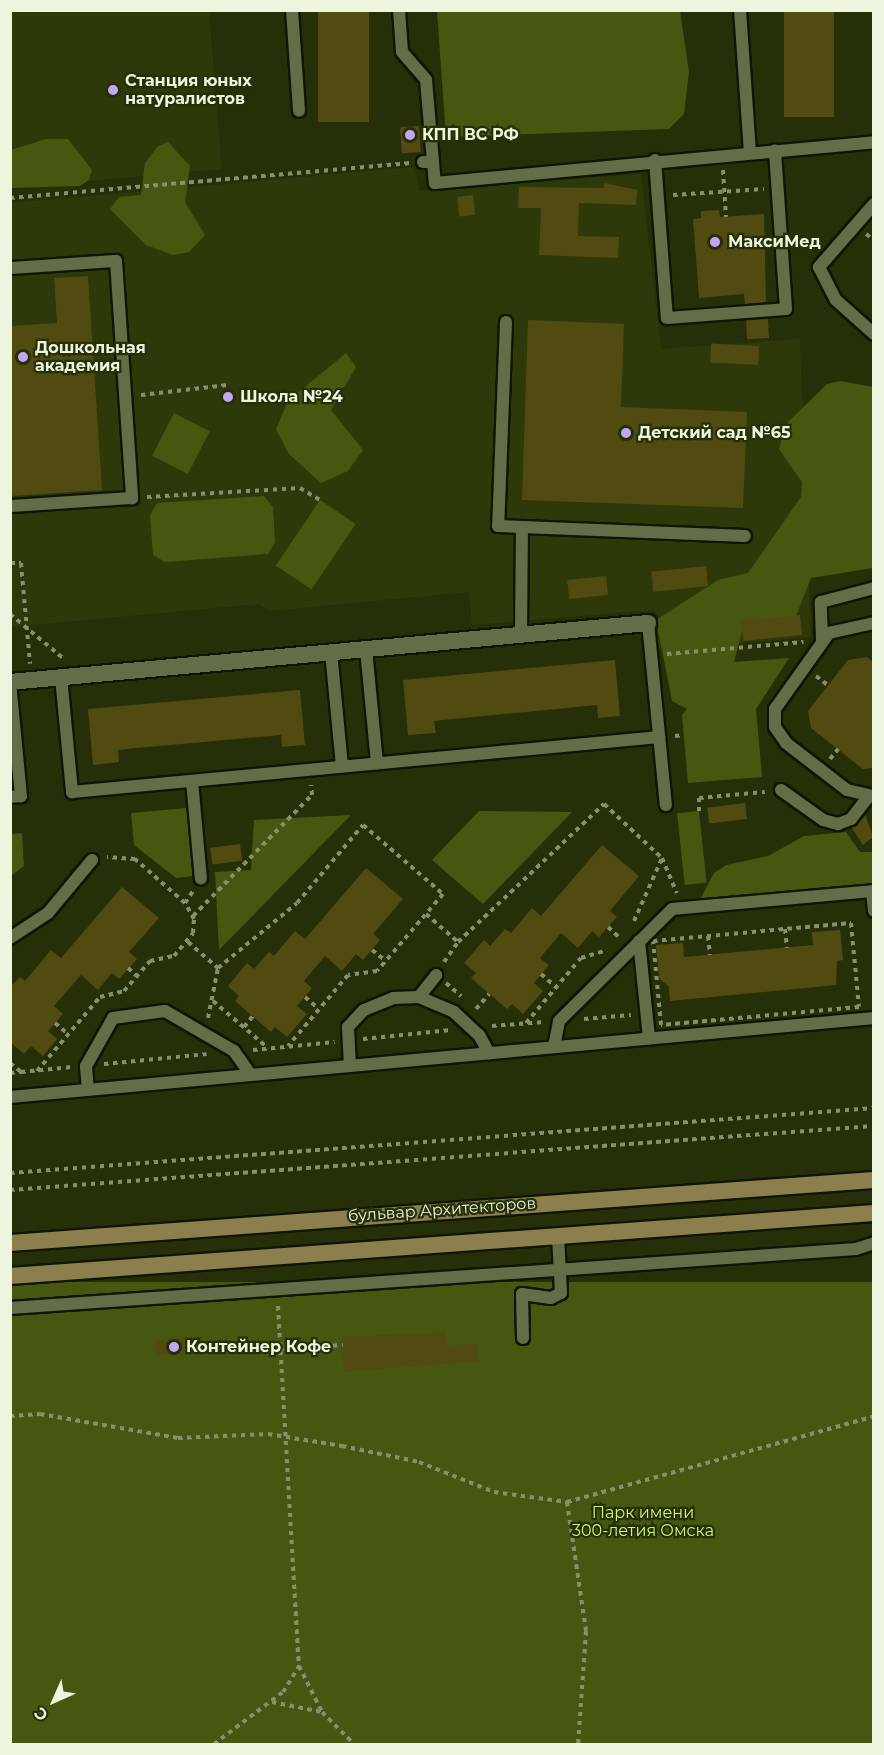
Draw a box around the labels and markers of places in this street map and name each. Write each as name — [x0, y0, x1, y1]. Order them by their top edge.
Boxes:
place label: Станция юных натуралистов — [125, 71, 252, 109]
marker: Станция юных натуралистов — [106, 83, 120, 97]
place label: КПП ВС РФ — [422, 125, 519, 145]
marker: КПП ВС РФ — [403, 128, 417, 142]
place label: МаксиМед — [728, 232, 821, 252]
marker: МаксиМед — [706, 233, 724, 251]
place label: Дошкольная академия — [35, 338, 146, 376]
marker: Дошкольная академия — [16, 350, 30, 364]
place label: Школа №24 — [240, 387, 343, 407]
marker: Школа №24 — [221, 390, 235, 404]
place label: Детский сад №65 — [638, 423, 791, 443]
marker: Детский сад №65 — [619, 426, 633, 440]
place label: Контейнер Кофе — [186, 1337, 331, 1357]
marker: Контейнер Кофе — [167, 1340, 181, 1354]

